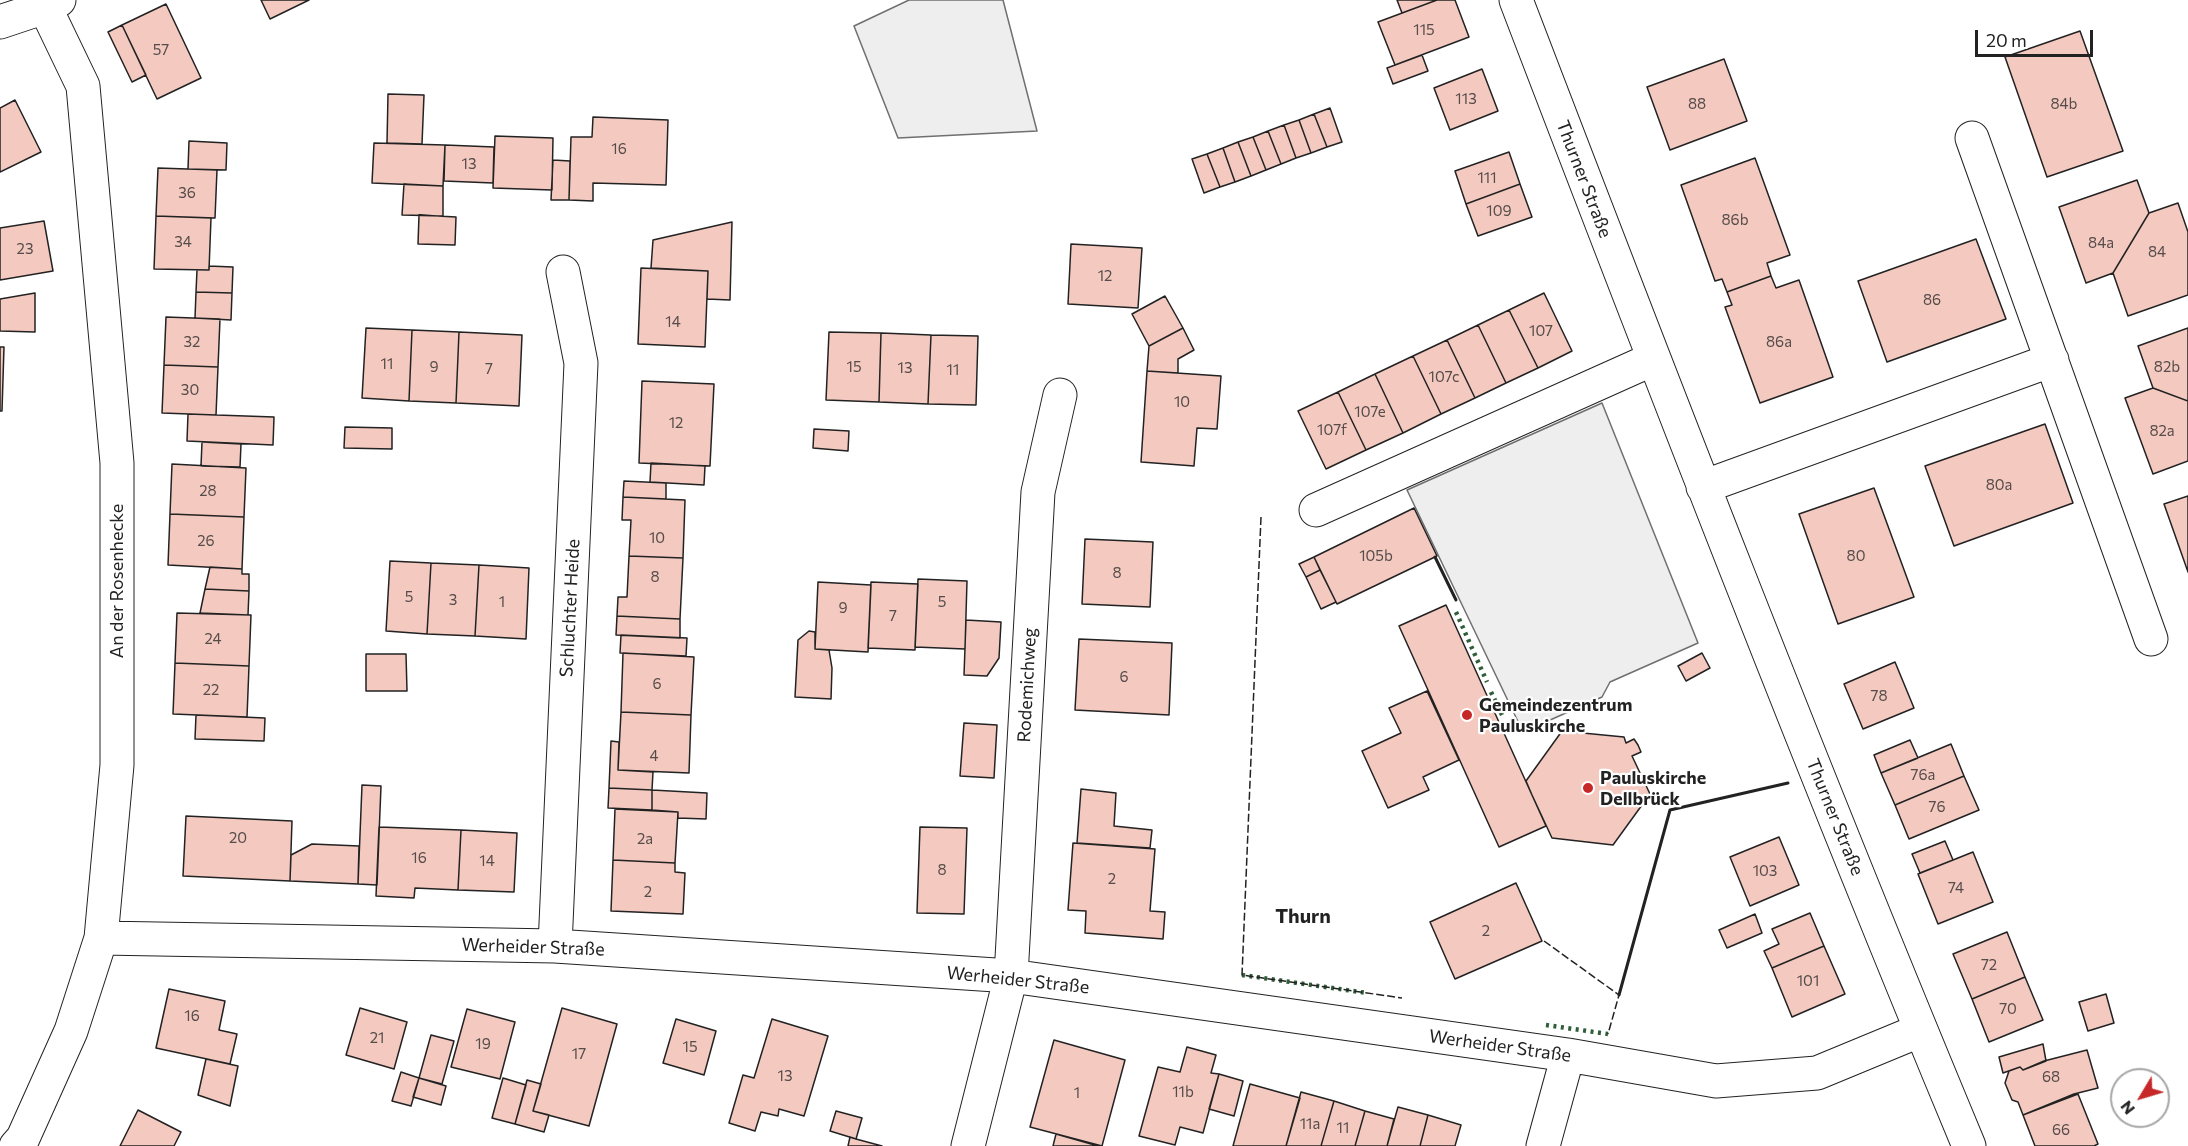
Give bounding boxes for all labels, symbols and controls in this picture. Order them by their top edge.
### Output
scale bar [1978,18,2096,56]
house number: 115 [1413,21,1435,39]
text: 20 m [1986,29,2027,51]
house number: 57 [153,41,169,59]
house number: 113 [1455,90,1477,108]
house number: 88 [1688,95,1706,113]
house number: 84b [2051,95,2077,113]
street label: Thurner Straße [1552,117,1616,241]
house number: 16 [611,140,627,158]
house number: 13 [462,155,476,173]
house number: 111 [1477,169,1497,187]
house number: 36 [178,184,196,202]
house number: 109 [1486,202,1512,220]
house number: 86b [1721,211,1749,229]
house number: 34 [174,233,192,251]
house number: 84a [2088,234,2114,252]
house number: 23 [17,240,33,258]
house number: 84 [2148,243,2166,261]
house number: 12 [1098,267,1112,285]
house number: 86 [1923,291,1941,309]
house number: 14 [665,313,681,331]
house number: 107 [1529,322,1553,340]
house number: 32 [184,333,200,351]
house number: 86a [1766,333,1792,351]
house number: 11 [381,355,393,373]
house number: 9 [429,358,439,376]
house number: 15 [846,358,862,376]
house number: 82b [2154,358,2180,376]
house number: 13 [898,359,912,377]
house number: 7 [485,360,493,378]
house number: 11 [947,361,959,379]
house number: 107c [1429,368,1459,386]
house number: 30 [181,381,199,399]
house number: 10 [1174,393,1190,411]
house number: 107e [1354,403,1386,421]
house number: 12 [669,414,683,432]
house number: 107f [1317,421,1347,439]
house number: 82a [2149,422,2175,440]
house number: 80a [1986,476,2012,494]
house number: 28 [199,482,217,500]
street label: An der Rosenhecke [106,504,128,658]
house number: 10 [649,529,665,547]
house number: 26 [197,532,215,550]
street label: Schluchter Heide [556,538,584,678]
house number: 105b [1359,547,1393,565]
house number: 80 [1847,547,1865,565]
house number: 8 [1112,564,1122,582]
house number: 8 [650,568,660,586]
house number: 5 [405,588,413,606]
house number: 3 [449,591,457,609]
house number: 1 [499,593,505,611]
house number: 5 [938,593,946,611]
house number: 9 [838,599,848,617]
house number: 7 [889,607,897,625]
street label: Rodemichweg [1013,627,1041,743]
house number: 24 [204,630,222,648]
house number: 6 [1119,668,1129,686]
house number: 6 [652,675,662,693]
house number: 22 [203,681,219,699]
house number: 78 [1871,687,1887,705]
place label: Gemeindezentrum Pauluskirche [1479,694,1632,736]
marker: Gemeindezentrum Pauluskirche [1460,708,1474,722]
house number: 4 [650,747,658,765]
street label: Thurner Straße [1802,755,1868,879]
house number: 76a [1911,766,1935,784]
place label: Pauluskirche Dellbrück [1600,767,1706,810]
marker: Pauluskirche Dellbrück [1581,781,1595,795]
house number: 76 [1929,798,1945,816]
house number: 20 [229,829,247,847]
house number: 2a [637,830,653,848]
house number: 16 [411,849,427,867]
house number: 14 [479,852,495,870]
house number: 8 [937,861,947,879]
house number: 103 [1753,862,1777,880]
house number: 2 [1108,870,1116,888]
house number: 74 [1948,879,1964,897]
house number: 2 [644,883,652,901]
district label: Thurn [1275,904,1331,928]
house number: 2 [1482,922,1490,940]
street label: Werheider Straße [461,934,605,960]
house number: 72 [1981,956,1997,974]
street label: Werheider Straße [946,962,1090,998]
house number: 101 [1797,972,1819,990]
house number: 70 [1999,1000,2017,1018]
house number: 16 [184,1007,200,1025]
street label: Werheider Straße [1428,1025,1572,1067]
house number: 21 [370,1029,384,1047]
house number: 19 [475,1035,491,1053]
house number: 15 [682,1038,698,1056]
house number: 17 [572,1045,586,1063]
house number: 13 [778,1067,792,1085]
house number: 68 [2042,1068,2060,1086]
north arrow [2110,1068,2170,1128]
house number: 11b [1172,1083,1194,1101]
house number: 1 [1074,1084,1080,1102]
text: N [2116,1098,2138,1119]
house number: 11a [1300,1115,1320,1133]
house number: 11 [1337,1119,1349,1137]
house number: 66 [2052,1121,2070,1139]

